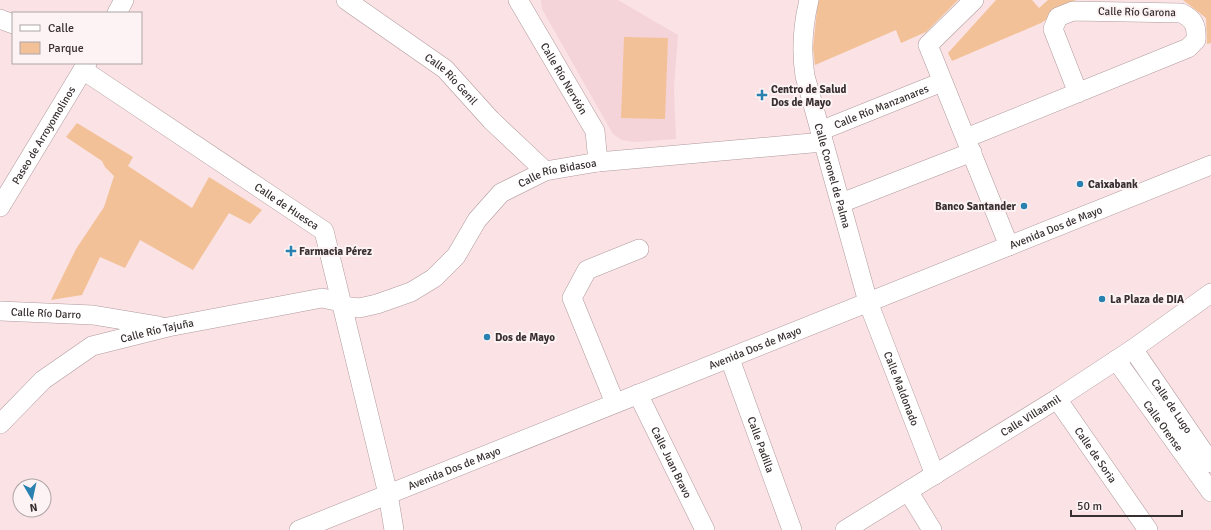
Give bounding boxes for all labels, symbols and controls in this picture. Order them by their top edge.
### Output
street label: Calle Río Garona [1098,5,1176,19]
legend [12,12,142,64]
text: Calle [48,21,74,36]
street label: Calle Río Nervión [538,40,590,117]
text: Parque [48,41,84,56]
street label: Calle Río Genil [422,50,480,107]
street label: Calle Río Manzanares [832,82,931,131]
place label: Centro de Salud Dos de Mayo [771,83,847,109]
street label: Paseo de Arroyomolinos [9,84,78,186]
marker: Centro de Salud Dos de Mayo [756,89,768,101]
street label: Calle Coronel de Palma [812,122,854,230]
street label: Calle Río Bidasoa [516,156,598,190]
place label: Caixabank [1088,178,1138,191]
marker: Caixabank [1075,179,1085,189]
street label: Calle de Huesca [252,180,322,232]
place label: Banco Santander [935,200,1017,213]
marker: Banco Santander [1019,201,1029,211]
street label: Avenida Dos de Mayo [1007,203,1104,252]
place label: Farmacia Pérez [299,245,372,258]
marker: Farmacia Pérez [286,246,296,256]
place label: La Plaza de DIA [1110,293,1184,306]
marker: La Plaza de DIA [1097,294,1107,304]
street label: Calle Río Darro [11,305,82,321]
street label: Calle Río Tajuña [119,316,195,345]
street label: Avenida Dos de Mayo [707,323,803,372]
place label: Dos de Mayo [495,331,555,344]
marker: Dos de Mayo [482,332,492,342]
street label: Calle Maldonado [881,350,922,428]
street label: Calle de Lugo [1149,376,1195,436]
street label: Calle Villaamil [998,392,1063,439]
street label: Calle Orense [1141,398,1186,454]
street label: Calle Padilla [745,415,777,475]
street label: Calle Juan Bravo [649,424,695,500]
street label: Calle de Soria [1072,425,1120,486]
street label: Avenida Dos de Mayo [406,443,503,492]
north arrow [12,478,52,518]
scale bar [1071,492,1182,518]
text: 50 m [1077,499,1102,514]
text: N [29,500,38,514]

